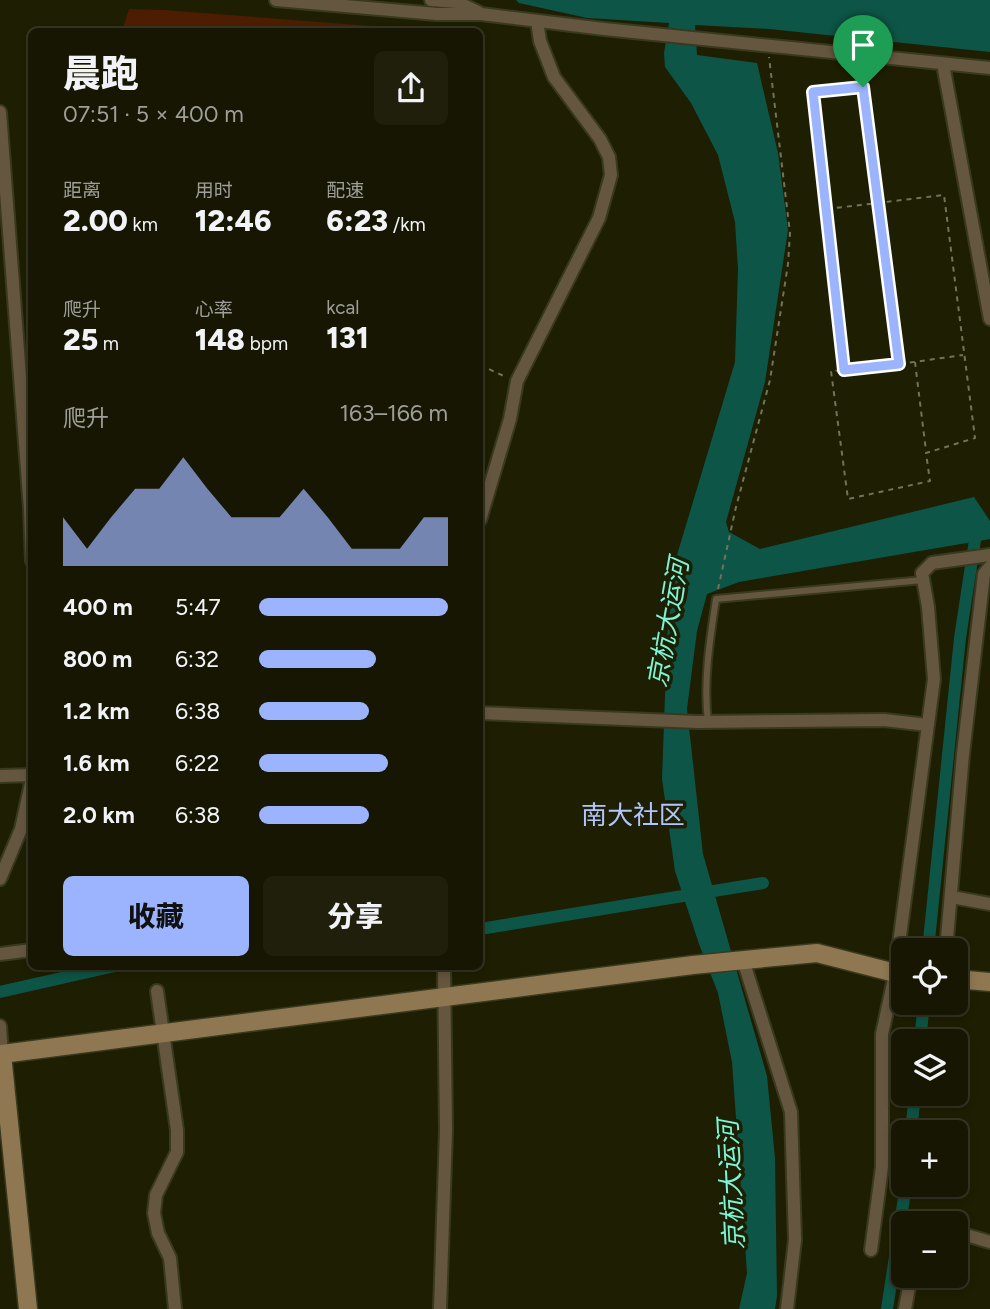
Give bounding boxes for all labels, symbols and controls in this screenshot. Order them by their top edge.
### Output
pin [833,15,893,87]
icon: arrive [844,26,882,64]
text: 晨跑 [63,51,139,97]
button: share [374,51,448,125]
text: 07:51 · 5 × 400 m [63,100,244,128]
text: 距离 [63,179,101,202]
text: 用时 [195,179,233,202]
text: 配速 [326,179,364,202]
text: 2.00 [63,202,128,239]
text: 12:46 [195,202,272,239]
text: 6:23 [326,202,388,239]
text: km [128,213,158,236]
text: /km [388,213,426,236]
text: kcal [326,296,360,319]
text: 爬升 [63,298,101,321]
text: 心率 [195,298,233,321]
text: 131 [326,319,369,356]
text: 25 [63,321,98,358]
text: 148 [195,321,245,358]
text: m [98,332,119,355]
text: bpm [245,332,288,355]
text: 163–166 m [340,399,448,427]
text: 爬升 [63,404,109,432]
water label: 京杭大运河 [641,551,696,690]
text: 400 m [63,593,133,621]
text: 5:47 [175,593,221,621]
text: 800 m [63,645,132,673]
text: 6:32 [175,645,219,673]
text: 1.2 km [63,697,130,725]
text: 6:38 [175,697,220,725]
text: 1.6 km [63,749,130,777]
text: 6:22 [175,749,220,777]
district label: 南大社区 [581,799,685,831]
text: 2.0 km [63,801,135,829]
text: 6:38 [175,801,220,829]
button: 收藏 [63,876,249,956]
button: 分享 [263,876,448,956]
map controls [891,938,968,1288]
button: locate [891,938,968,1015]
button: layers [891,1029,968,1106]
water label: 京杭大运河 [711,1114,750,1251]
button: + [891,1120,968,1197]
button: − [891,1211,968,1288]

